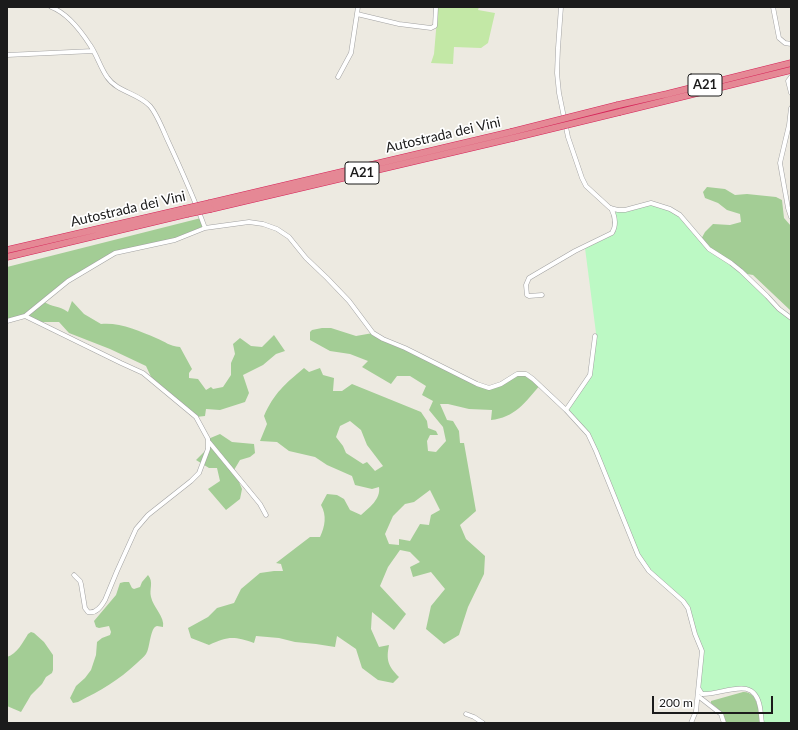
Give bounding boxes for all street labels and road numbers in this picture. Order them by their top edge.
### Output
road number: A21 [688,74,722,96]
street label: Autostrada dei Vini [384,114,502,156]
road number: A21 [345,162,379,184]
street label: Autostrada dei Vini [69,188,187,230]

